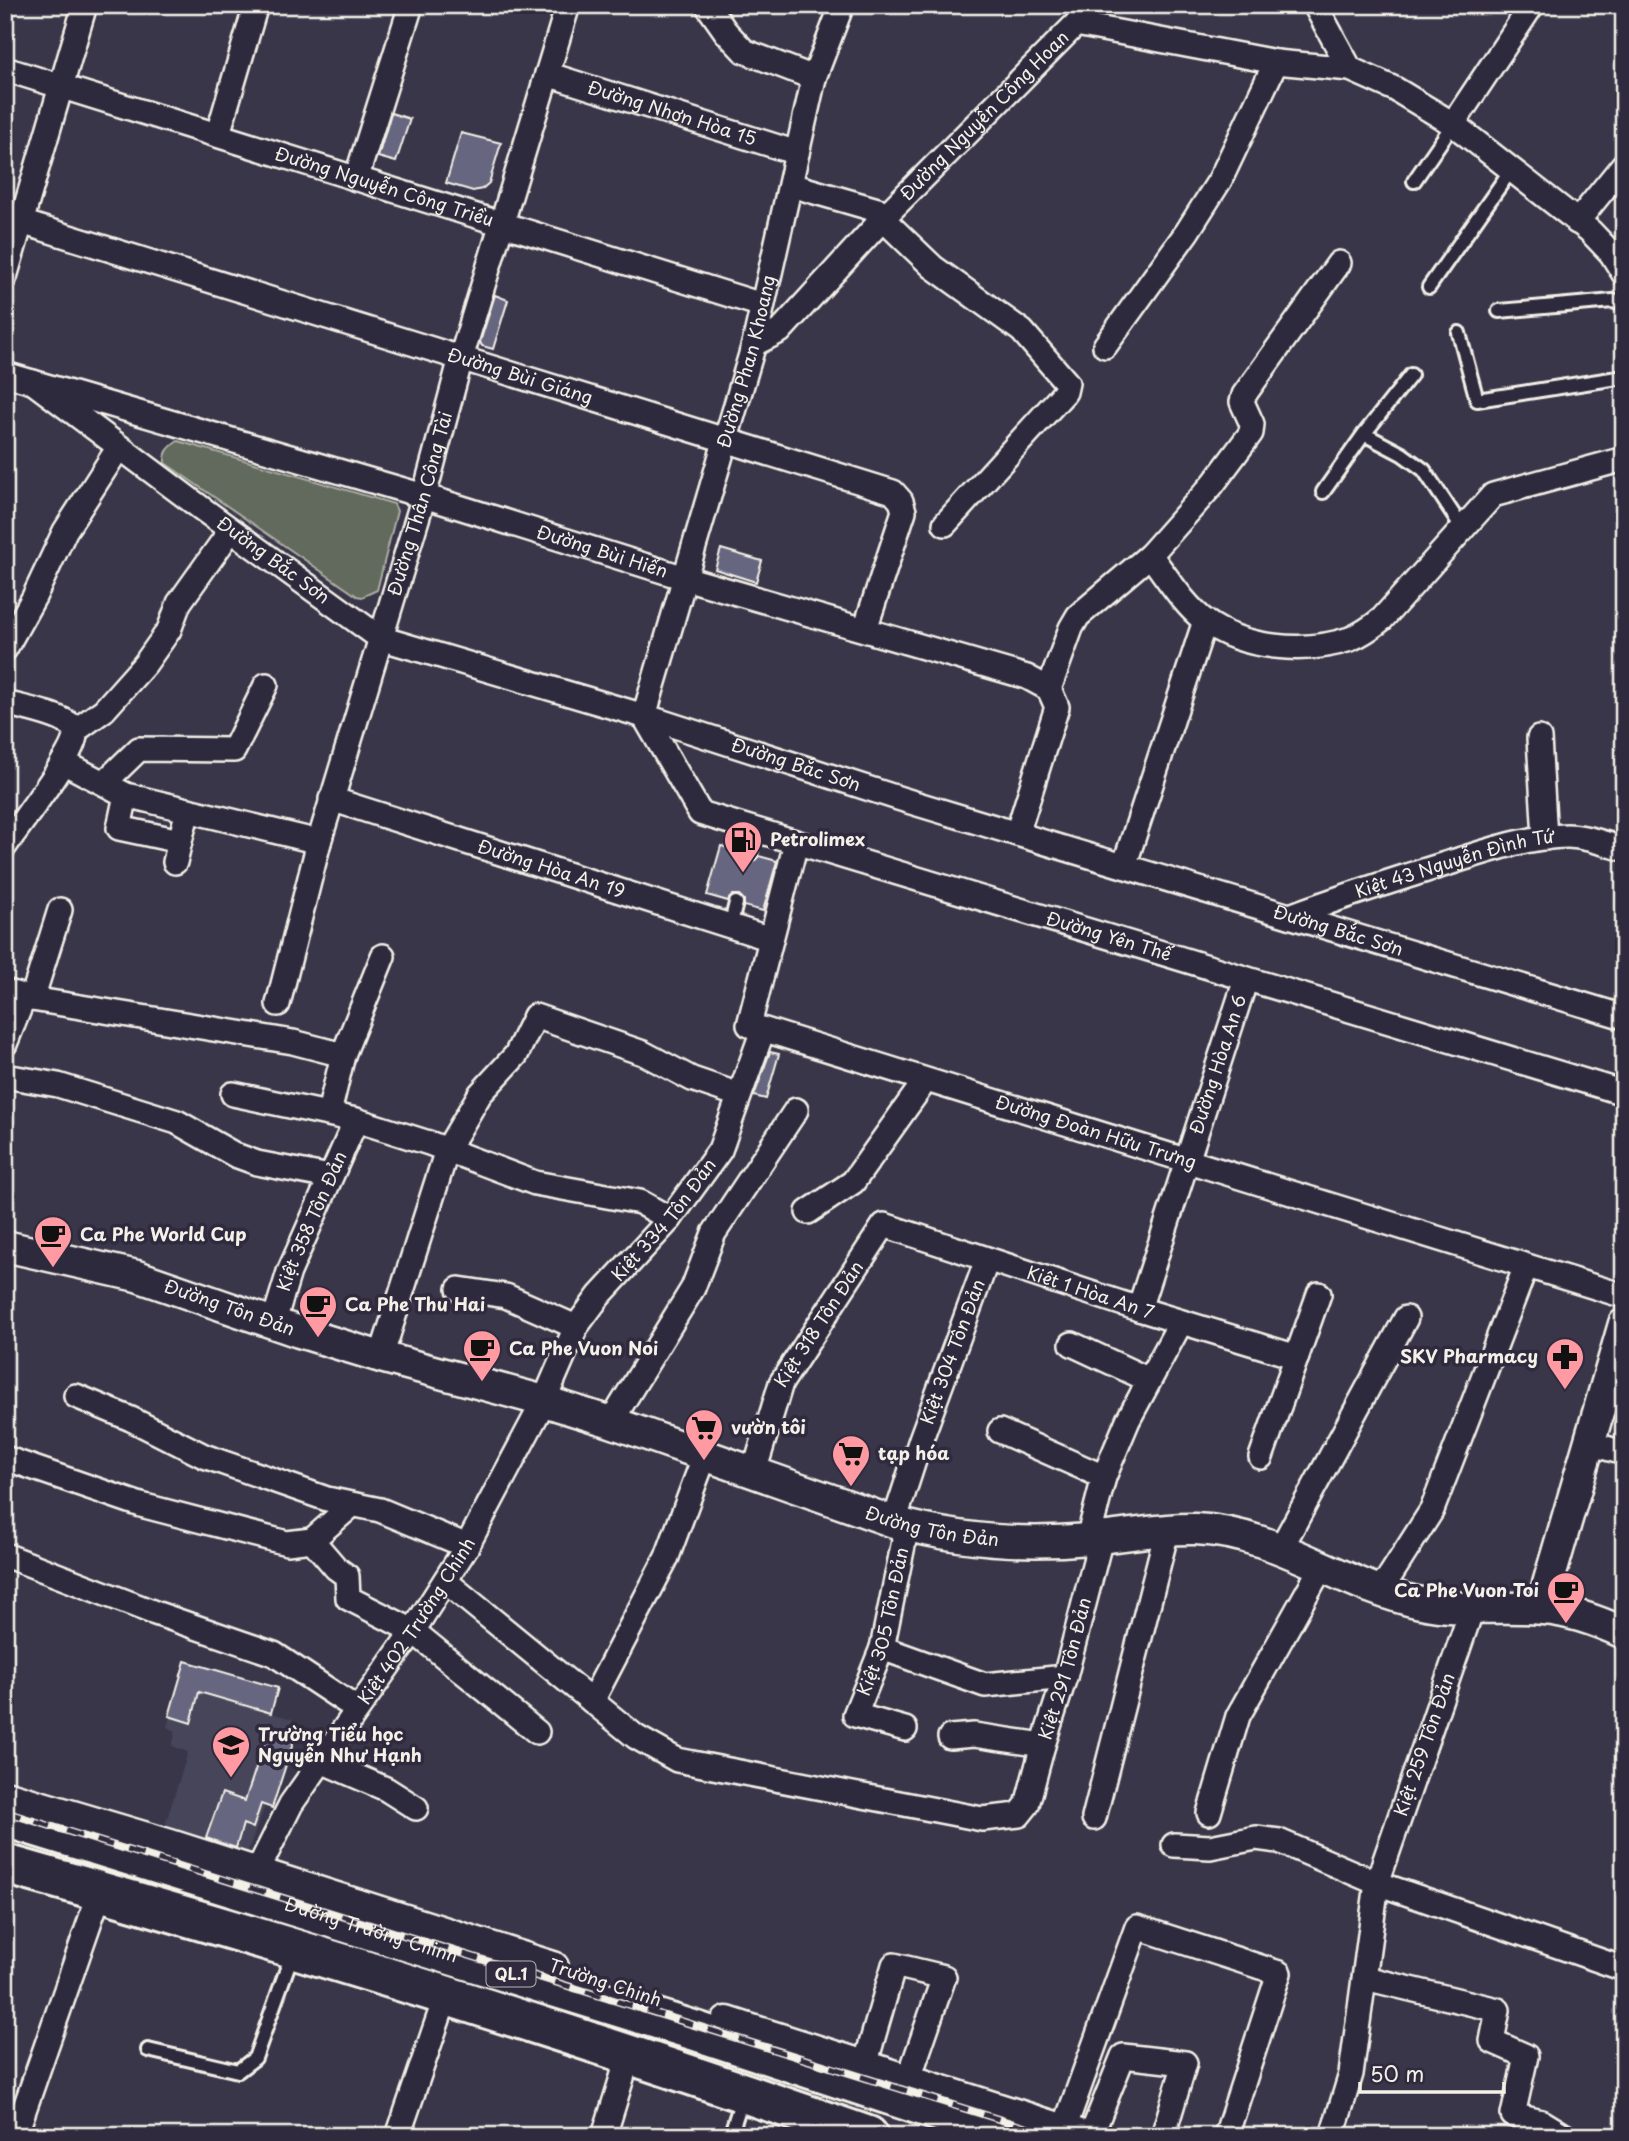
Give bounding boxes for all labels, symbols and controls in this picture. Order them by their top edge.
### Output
street label: Đường Nguyễn Công Hoan [893,24,1074,206]
street label: Đường Nhơn Hòa 15 [584,73,760,151]
street label: Đường Nguyễn Công Triều [272,139,497,233]
street label: Đường Phan Khoang [709,272,781,451]
street label: Đường Bùi Giáng [444,340,596,410]
street label: Đường Thân Công Tài [379,408,458,599]
street label: Đường Bắc Sơn [212,509,336,609]
street label: Đường Bùi Hiển [534,517,671,584]
street label: Đường Bắc Sơn [728,730,864,797]
fuel station icon: Petrolimex [722,819,764,874]
street label: Kiệt 43 Nguyễn Đình Tứ [1351,821,1556,904]
place label: Petrolimex [770,825,865,852]
street label: Đường Hòa An 19 [474,831,629,904]
street label: Đường Bắc Sơn [1270,897,1407,962]
street label: Đường Yên Thế [1043,904,1177,968]
street label: Đường Hòa An 6 [1182,991,1252,1137]
street label: Đường Đoàn Hữu Trưng [992,1087,1200,1175]
street label: Kiệt 358 Tôn Đản [269,1146,353,1294]
street label: Kiệt 334 Tôn Đản [604,1152,722,1287]
cafe icon: Ca Phe World Cup [32,1214,74,1269]
place label: Ca Phe World Cup [80,1220,246,1247]
street label: Kiệt 318 Tôn Đản [767,1255,869,1392]
street label: Kiệt 1 Hòa An 7 [1024,1258,1158,1325]
street label: Đường Tôn Đản [161,1271,299,1342]
street label: Kiệt 304 Tôn Đản [913,1275,991,1428]
cafe icon: Ca Phe Thu Hai [297,1284,339,1339]
place label: Ca Phe Thu Hai [345,1290,485,1317]
cafe icon: Ca Phe Vuon Noi [461,1328,503,1383]
place label: Ca Phe Vuon Noi [509,1334,658,1361]
pharmacy icon: SKV Pharmacy [1544,1336,1586,1391]
place label: SKV Pharmacy [1400,1342,1538,1369]
supermarket icon: vườn tôi [683,1407,725,1462]
place label: vườn tôi [731,1413,806,1440]
supermarket icon: tạp hóa [830,1433,872,1488]
place label: tạp hóa [878,1439,949,1466]
street label: Đường Tôn Đản [862,1498,1000,1552]
street label: Kiệt 402 Trường Chinh [350,1532,481,1709]
street label: Kiệt 305 Tôn Đản [849,1545,914,1700]
cafe icon: Ca Phe Vuon Toi [1545,1570,1587,1625]
place label: Ca Phe Vuon Toi [1394,1576,1539,1603]
street label: Kiệt 291 Tôn Đản [1031,1594,1097,1743]
street label: Kiệt 259 Tôn Đản [1386,1669,1461,1819]
place label: Trường Tiểu học Nguyễn Như Hạnh [258,1720,422,1768]
school or university icon: Trường Tiểu học Nguyễn Như Hạnh [210,1724,252,1779]
street label: Đường Trường Chinh [281,1889,461,1968]
street label: Trường Chinh [546,1951,665,2013]
road number: QL.1 [486,1962,536,1986]
scale bar [1360,2050,1503,2094]
text: 50 m [1370,2057,1424,2089]

